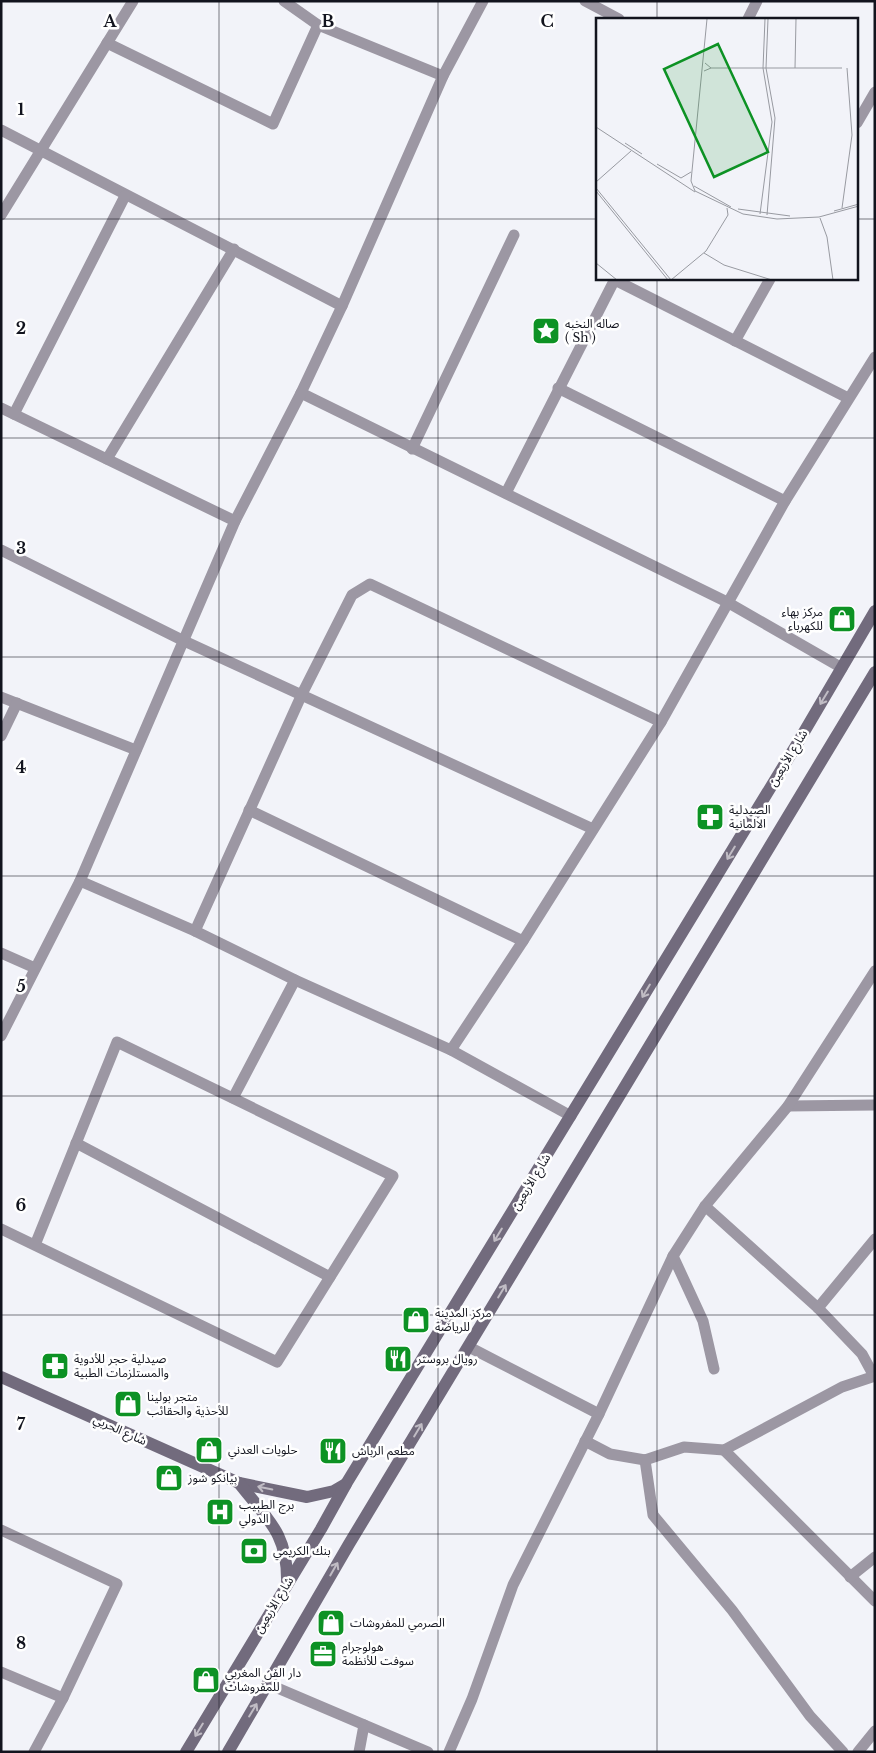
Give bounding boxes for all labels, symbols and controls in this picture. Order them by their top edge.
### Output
text: A [103,11,118,31]
text: B [322,11,335,31]
text: C [540,11,554,31]
inset map [596,18,858,280]
text: 1 [18,99,25,119]
place icon: صاله النخبه ( Sh ) [531,316,561,346]
place label: صاله النخبه ( Sh ) [565,316,620,345]
text: 2 [16,318,26,338]
text: 3 [16,538,26,558]
place label: مركز بهاء للكهرباء [782,604,823,633]
shop icon: مركز بهاء للكهرباء [827,604,857,634]
one-way arrow [818,691,828,705]
street label: شارع الأربعين [765,727,812,790]
text: 4 [16,757,26,777]
pharmacy icon: الصيدلية الالمانية [695,802,725,832]
place label: الصيدلية الالمانية [729,802,771,831]
one-way arrow [725,845,735,859]
text: 5 [16,976,26,996]
one-way arrow [641,984,651,998]
street label: شارع الأربعين [508,1151,555,1214]
text: 6 [16,1195,27,1215]
one-way arrow [493,1227,503,1241]
one-way arrow [498,1285,508,1299]
shop icon: مركز المدينة للرياضة [401,1305,431,1335]
place label: مركز المدينة للرياضة [435,1305,492,1334]
restaurant icon: رويال بروستر [383,1344,413,1374]
pharmacy icon: صيدلية حجر للأدوية والمستلزمات الطبية [40,1351,70,1381]
place label: صيدلية حجر للأدوية والمستلزمات الطبية [74,1351,169,1380]
place label: رويال بروستر [416,1351,478,1366]
shop icon: متجر بولينا للأحذية والحقائب [113,1389,143,1419]
place label: متجر بولينا للأحذية والحقائب [147,1389,228,1418]
street label: شارع الحربي [90,1411,149,1451]
text: 7 [17,1414,26,1434]
one-way arrow [414,1424,424,1438]
shop icon: حلويات العدني [194,1435,224,1465]
restaurant icon: مطعم الرباش [318,1436,348,1466]
place label: حلويات العدني [228,1442,297,1460]
place label: مطعم الرباش [352,1443,415,1460]
shop icon: بيانكو شوز [154,1463,184,1493]
place label: بيانكو شوز [187,1470,237,1485]
one-way arrow [258,1483,274,1493]
hospital icon: برج الطبيب الدولي [205,1497,235,1527]
place label: برج الطبيب الدولي [239,1497,294,1529]
bank icon: بنك الكريمي [239,1536,269,1566]
place label: بنك الكريمي [273,1543,331,1561]
one-way arrow [330,1563,340,1577]
street label: شارع الأربعين [251,1574,298,1637]
shop icon: الصرمي للمفروشات [316,1608,346,1638]
place label: الصرمي للمفروشات [350,1615,445,1633]
text: 8 [16,1633,26,1653]
office icon: هولوجرام سوفت للأنظمة [308,1639,338,1669]
place label: هولوجرام سوفت للأنظمة [342,1639,414,1668]
shop icon: دار الفن المغربي للمفروشات [191,1665,221,1695]
place label: دار الفن المغربي للمفروشات [225,1665,301,1694]
one-way arrow [249,1703,259,1717]
one-way arrow [194,1723,204,1737]

